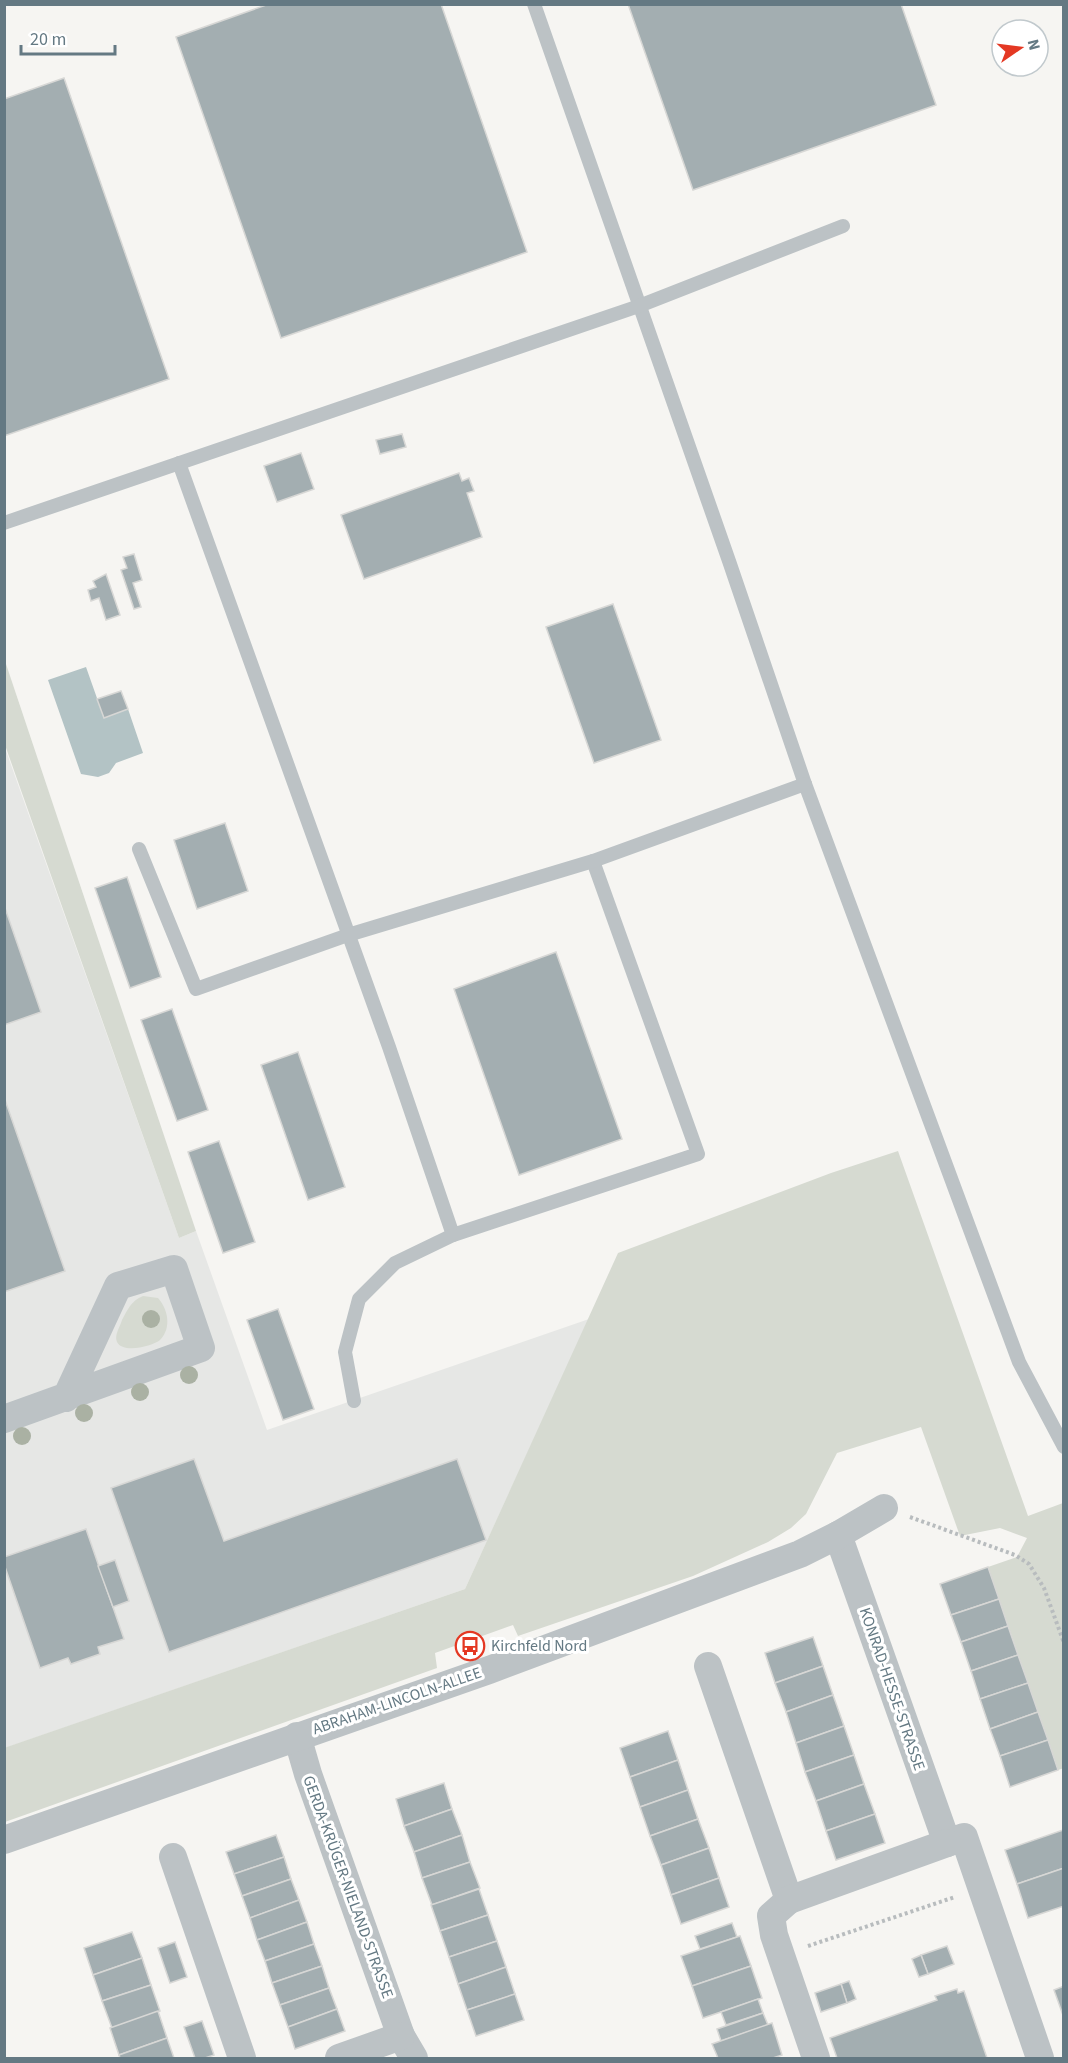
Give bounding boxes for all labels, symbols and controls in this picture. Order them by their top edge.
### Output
scale bar [21,18,116,56]
north arrow [990,18,1050,78]
text: 20 m [30,27,66,52]
text: N [1022,37,1046,52]
street label: KONRAD-HESSE-STRASSE [854,1604,930,1774]
bus stop icon: Kirchfeld Nord [454,1630,486,1662]
place label: Kirchfeld Nord [491,1635,588,1657]
street label: ABRAHAM-LINCOLN-ALLEE [310,1662,484,1740]
street label: GERDA-KRÜGER-NIELAND-STRASSE [297,1773,399,2001]

